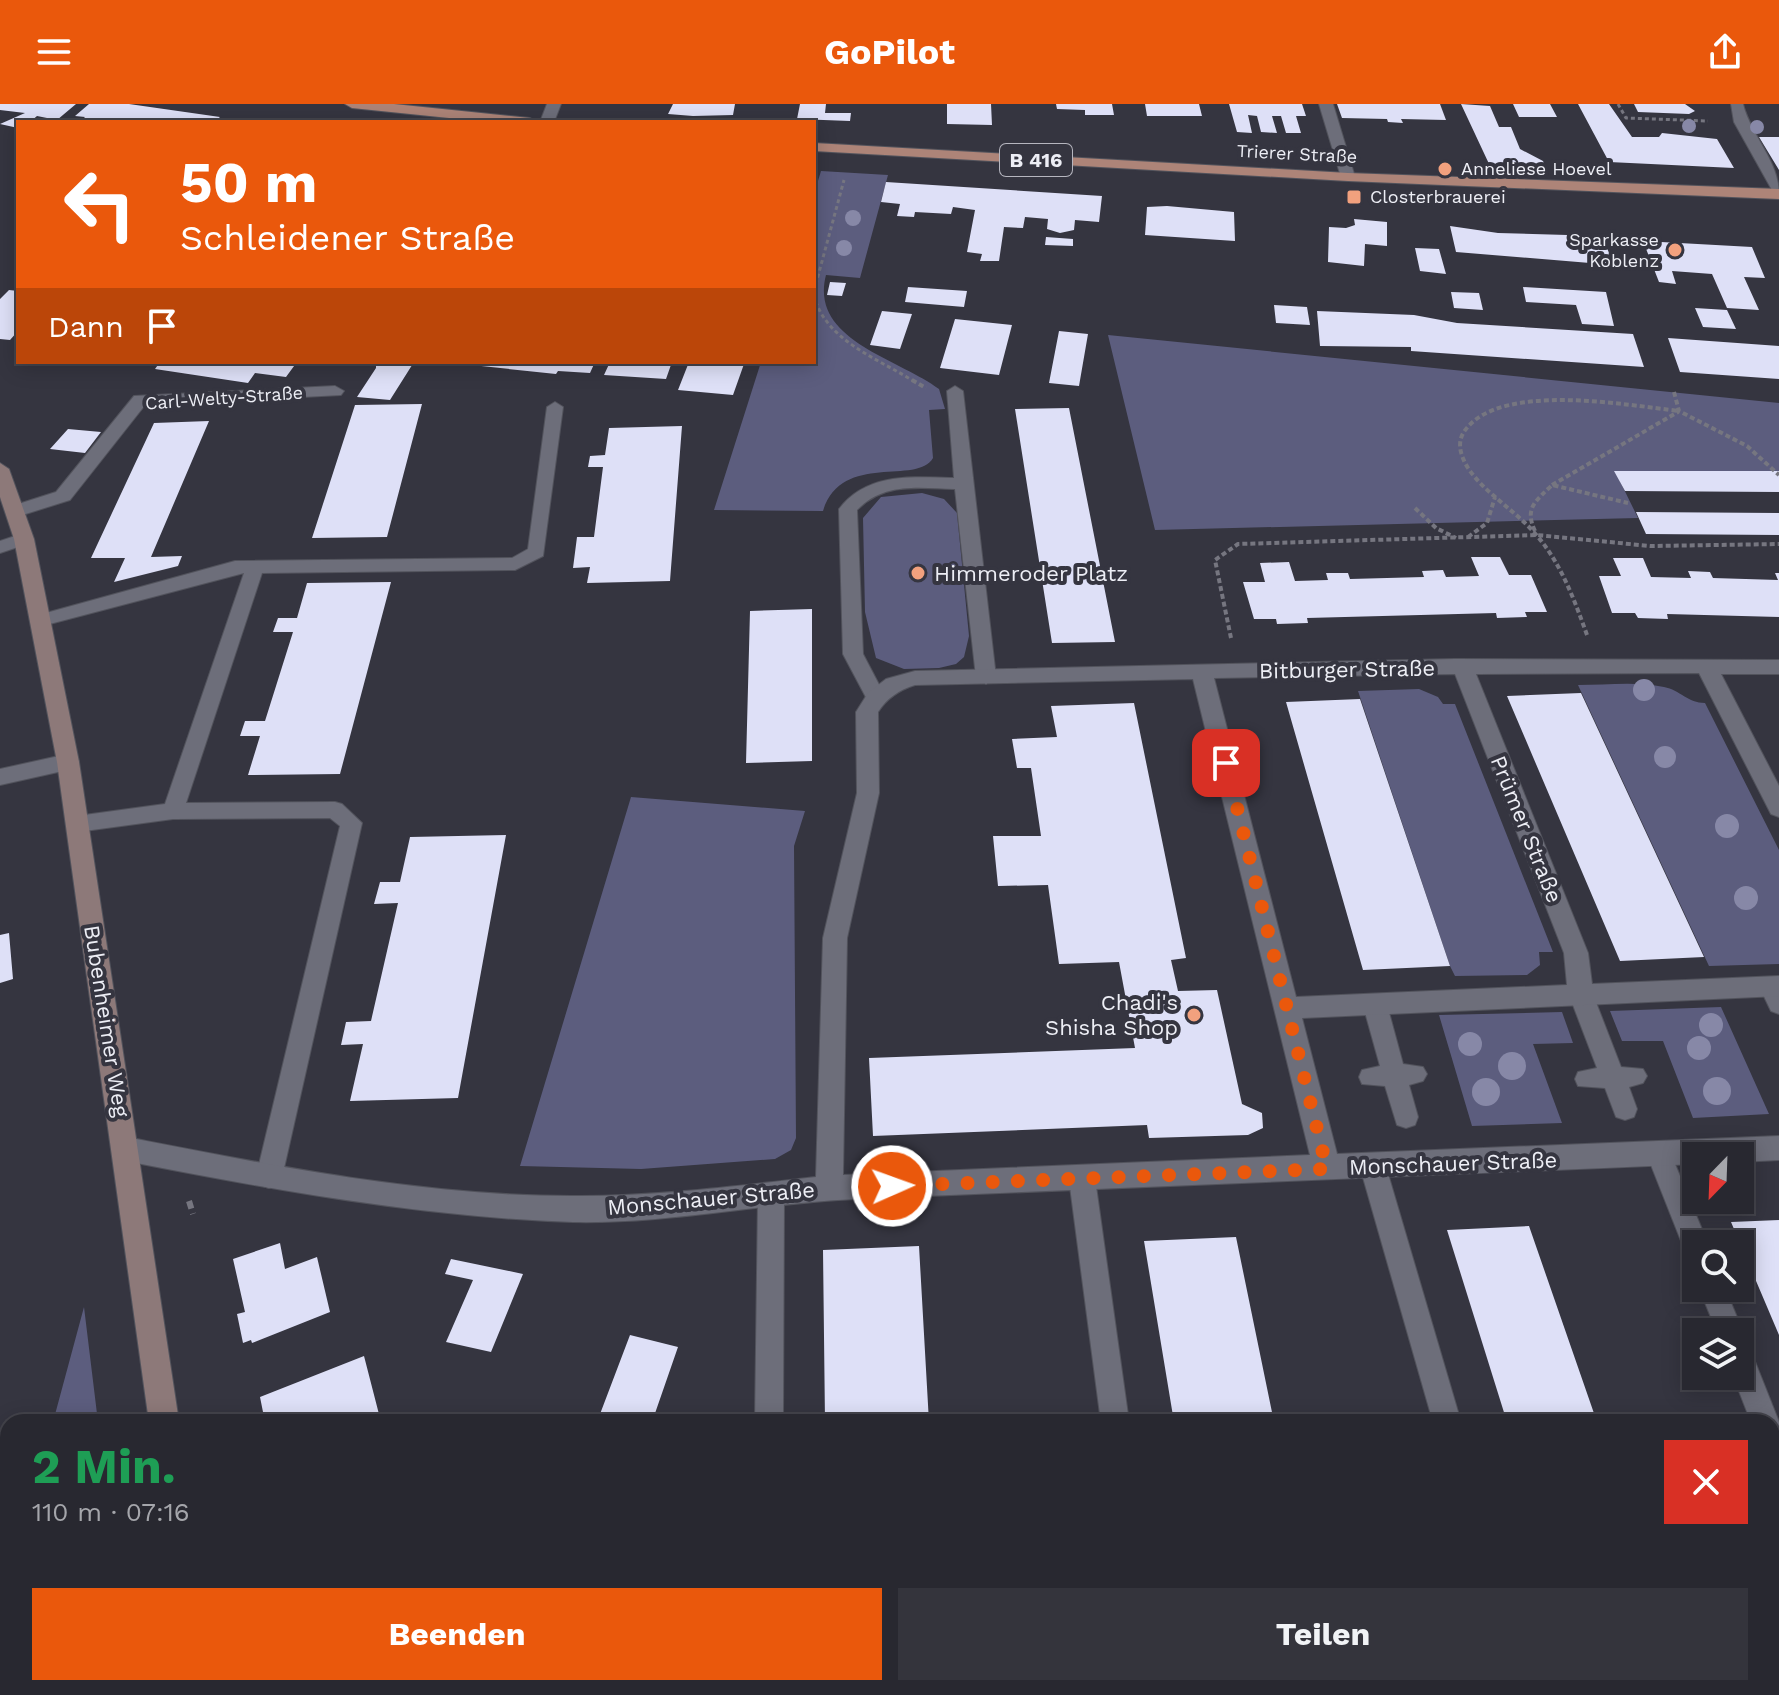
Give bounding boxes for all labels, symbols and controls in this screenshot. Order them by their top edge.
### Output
icon: menu [32,30,76,74]
icon: share [1703,30,1747,74]
text: GoPilot [824,31,955,73]
street label: Trierer Straße [1236,140,1358,167]
road number: B 416 [1000,144,1072,176]
text: 50 m [180,150,317,216]
icon: left [48,152,152,256]
place label: Anneliese Hoevel [1461,158,1612,179]
marker: Anneliese Hoevel [1436,160,1454,178]
place label: Closterbrauerei [1370,186,1506,207]
marker: Closterbrauerei [1345,188,1363,206]
text: Schleidener Straße [180,217,515,259]
place label: Sparkasse Koblenz [1569,229,1659,271]
marker: Sparkasse Koblenz [1666,241,1684,259]
icon: arrive [140,304,184,348]
text: Dann [48,309,124,344]
street label: Carl-Welty-Straße [144,382,304,414]
place label: Himmeroder Platz [934,561,1128,586]
marker: Himmeroder Platz [909,564,927,582]
street label: Bitburger Straße [1259,655,1435,684]
pin [1192,729,1260,797]
icon: arrive [1204,741,1248,785]
street label: Prümer Straße [1486,752,1567,906]
street label: Bubenheimer Weg [79,923,134,1119]
place label: Chadi's Shisha Shop [1045,990,1178,1040]
marker: Chadi's Shisha Shop [1185,1006,1203,1024]
north arrow [1682,1142,1754,1214]
map controls [1682,1142,1754,1390]
position arrow [850,1144,934,1228]
street label: Monschauer Straße [1348,1147,1558,1180]
street label: Monschauer Straße [606,1177,816,1220]
button: search [1682,1230,1754,1302]
button: layers [1682,1318,1754,1390]
text: 2 Min. [32,1438,176,1495]
button: close [1664,1440,1748,1524]
text: 110 m · 07:16 [32,1497,190,1527]
button: Beenden [32,1588,882,1680]
button: Teilen [898,1588,1748,1680]

